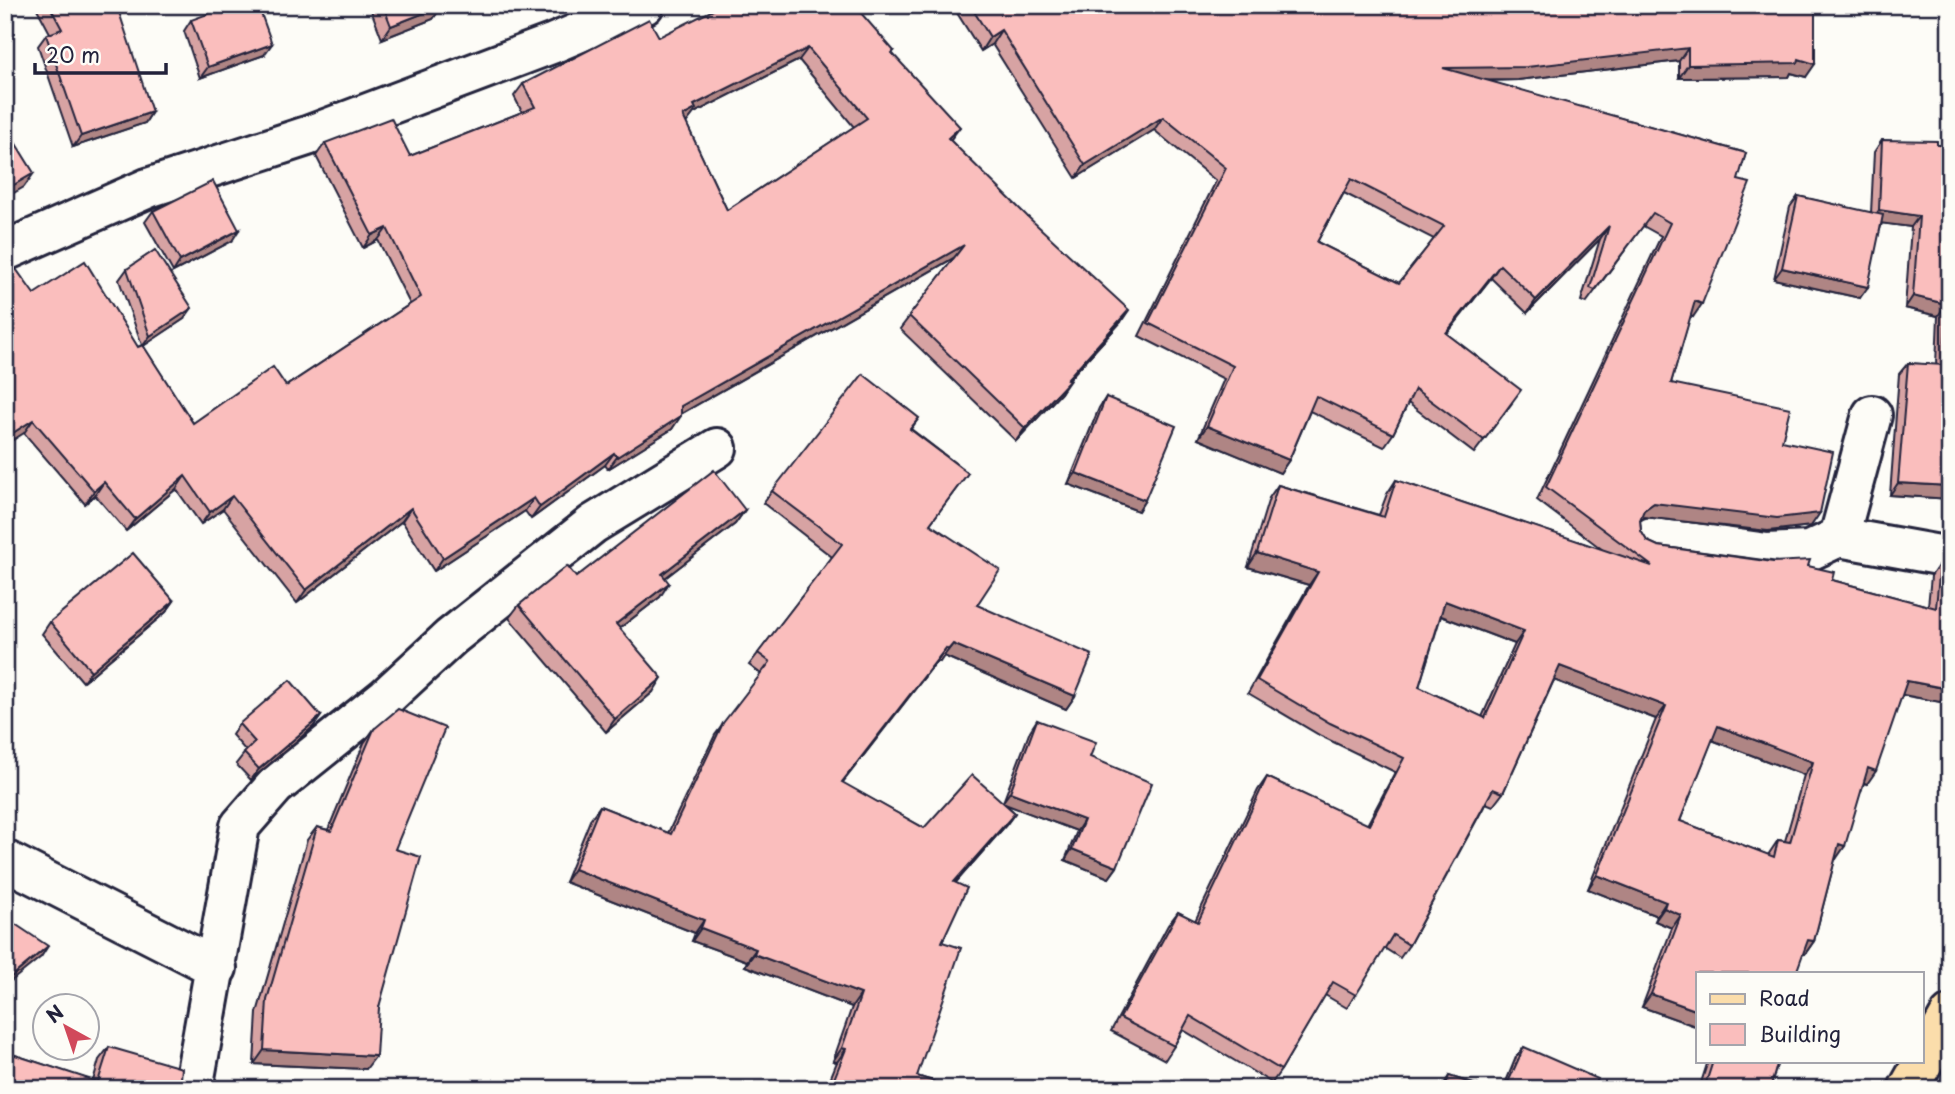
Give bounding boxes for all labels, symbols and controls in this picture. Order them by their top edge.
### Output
scale bar [35,32,166,76]
text: 20 m [46,38,100,70]
legend [1696,972,1924,1062]
text: Road [1759,981,1810,1013]
north arrow [32,992,102,1062]
text: N [40,998,69,1029]
text: Building [1759,1017,1841,1049]

